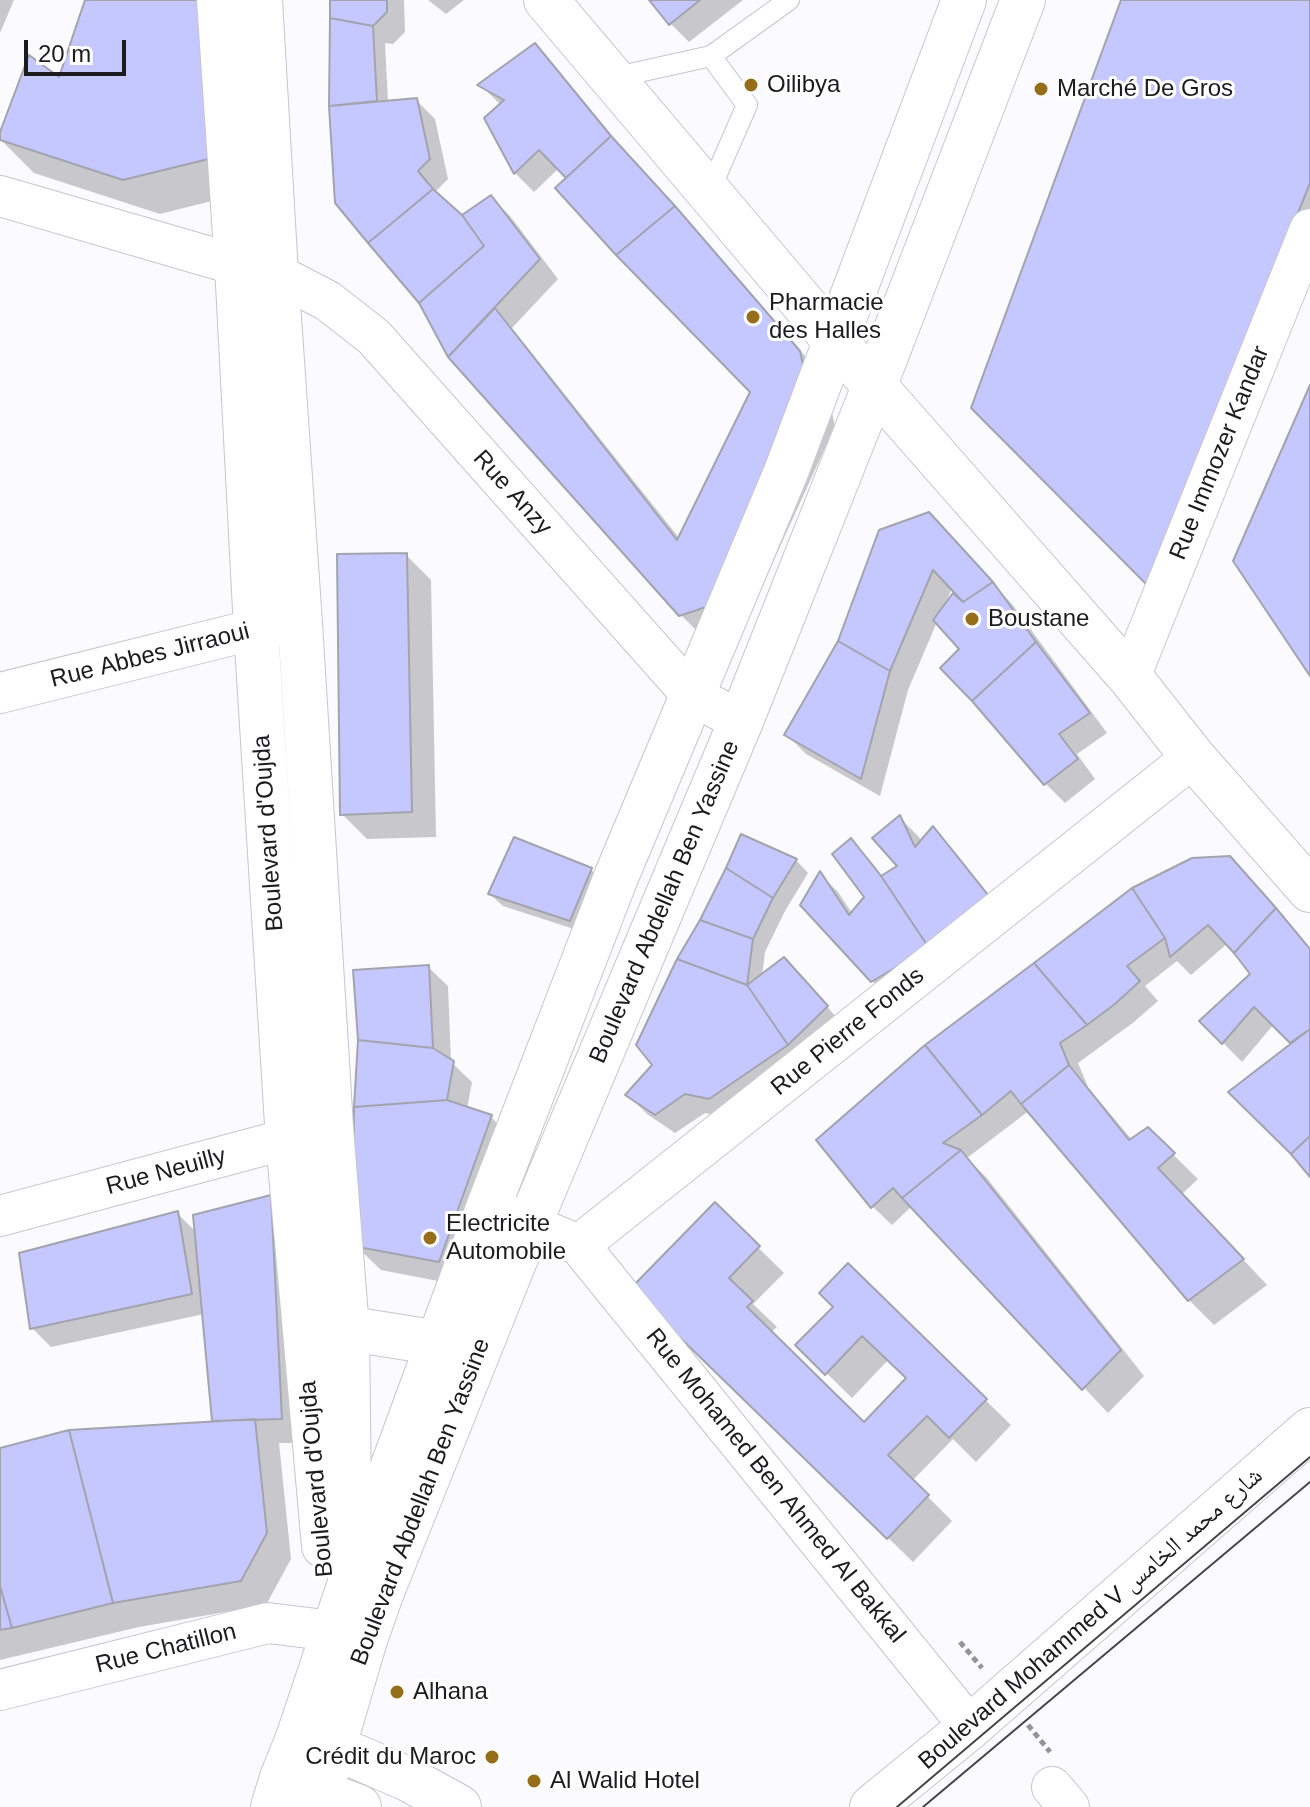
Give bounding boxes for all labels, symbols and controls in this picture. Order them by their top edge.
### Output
scale bar [28,24,130,74]
text: 20 m [38,40,91,67]
place label: Oilibya [767,71,840,99]
place label: Marché De Gros [1057,75,1233,103]
marker: Oilibya [742,76,760,94]
marker: Marché De Gros [1032,80,1050,98]
place label: Pharmacie des Halles [769,289,884,345]
marker: Pharmacie des Halles [744,308,762,326]
street label: Rue Immozer Kandar [1164,342,1276,564]
street label: Rue Anzy [466,445,558,541]
place label: Boustane [988,605,1089,633]
marker: Boustane [963,610,981,628]
street label: Rue Abbes Jirraoui [47,617,253,695]
street label: Boulevard d'Oujda [248,734,290,932]
street label: Boulevard Abdellah Ben Yassine [584,736,746,1068]
street label: Rue Pierre Fonds [766,962,930,1102]
street label: Rue Neuilly [103,1142,229,1202]
place label: Electricite Automobile [446,1210,566,1266]
marker: Electricite Automobile [421,1229,439,1247]
street label: Rue Mohamed Ben Ahmed Al Bakkal [639,1323,911,1649]
street label: Boulevard Abdellah Ben Yassine [345,1334,497,1670]
street label: Boulevard d'Oujda [294,1380,340,1578]
street label: Boulevard Mohammed V شارع محمد الخامس [913,1462,1269,1776]
street label: Rue Chatillon [93,1618,239,1680]
place label: Alhana [413,1678,488,1706]
marker: Alhana [388,1683,406,1701]
place label: Crédit du Maroc [305,1743,476,1771]
marker: Crédit du Maroc [483,1748,501,1766]
place label: Al Walid Hotel [550,1767,700,1795]
marker: Al Walid Hotel [525,1772,543,1790]

